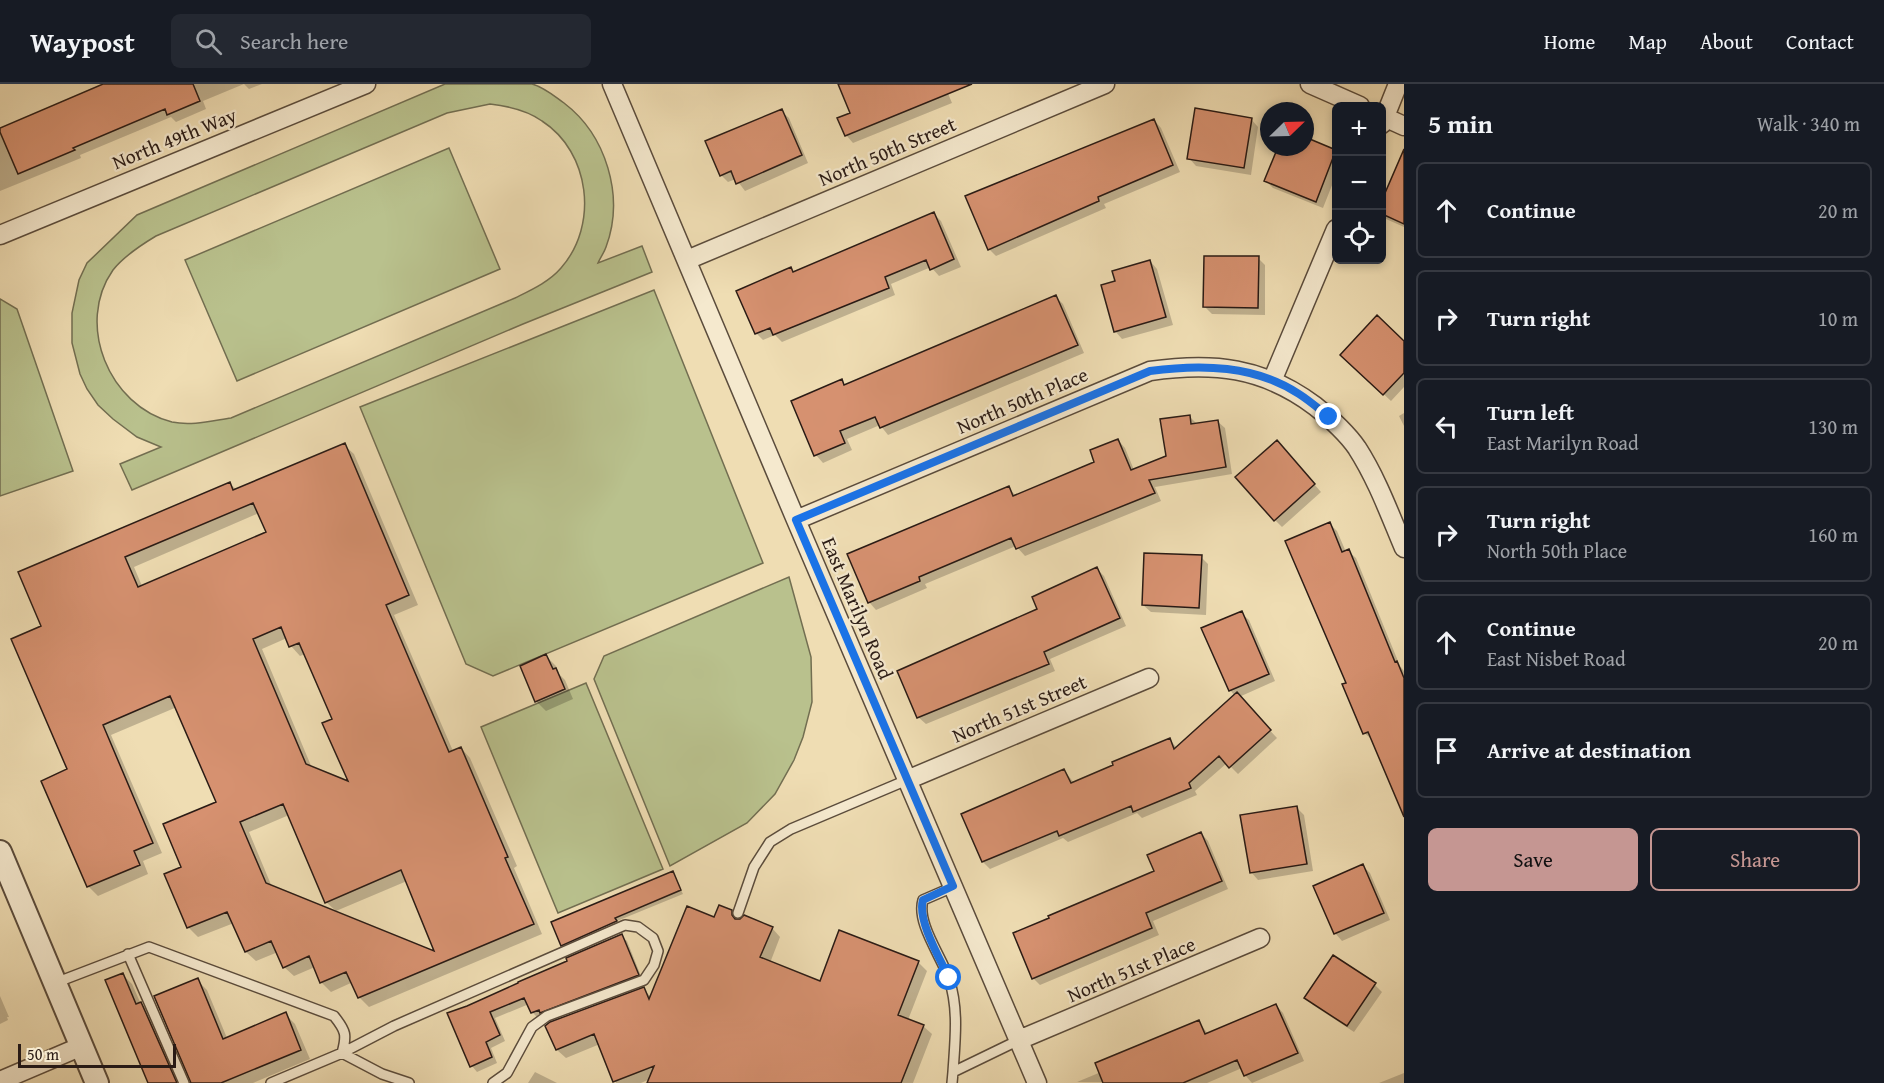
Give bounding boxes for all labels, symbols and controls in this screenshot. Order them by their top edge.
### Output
search box [171,14,591,68]
text: Waypost [30,21,135,62]
icon: search [192,25,225,58]
text: Search here [240,25,348,57]
text: Home [1544,26,1595,57]
text: Map [1628,26,1667,57]
text: About [1700,26,1753,57]
text: Contact [1786,26,1854,57]
street label: North 49th Way [107,100,241,176]
north arrow [1260,102,1314,156]
map controls [1332,102,1386,264]
button: + [1332,102,1386,156]
text: 5 min [1428,104,1493,143]
street label: North 50th Street [814,109,960,193]
text: Walk · 340 m [1757,109,1860,138]
button: − [1332,156,1386,210]
icon: ahead [1430,194,1463,227]
text: Continue [1487,194,1576,226]
text: 20 m [1818,196,1858,225]
button: locate [1332,210,1386,264]
icon: right [1430,302,1463,335]
text: Turn right [1487,302,1590,334]
text: 10 m [1818,304,1858,333]
street label: North 50th Place [952,359,1092,441]
text: Turn left [1487,396,1574,428]
route end [1315,403,1341,429]
icon: left [1430,410,1463,443]
text: 130 m [1808,412,1858,441]
text: East Marilyn Road [1487,428,1639,457]
text: Turn right [1487,504,1590,536]
icon: right [1430,518,1463,551]
text: 160 m [1808,520,1858,549]
street label: East Marilyn Road [815,532,901,684]
text: North 50th Place [1487,536,1627,565]
text: Continue [1487,612,1576,644]
icon: ahead [1430,626,1463,659]
text: 20 m [1818,628,1858,657]
text: East Nisbet Road [1487,644,1626,673]
street label: North 51st Street [947,667,1091,749]
icon: arrive [1430,734,1463,767]
text: Arrive at destination [1487,734,1691,766]
button: Save [1428,828,1638,891]
button: Share [1650,828,1860,891]
street label: North 51st Place [1062,929,1200,1009]
route start [935,964,961,990]
scale bar [18,1041,176,1068]
text: 50 m [27,1042,59,1066]

